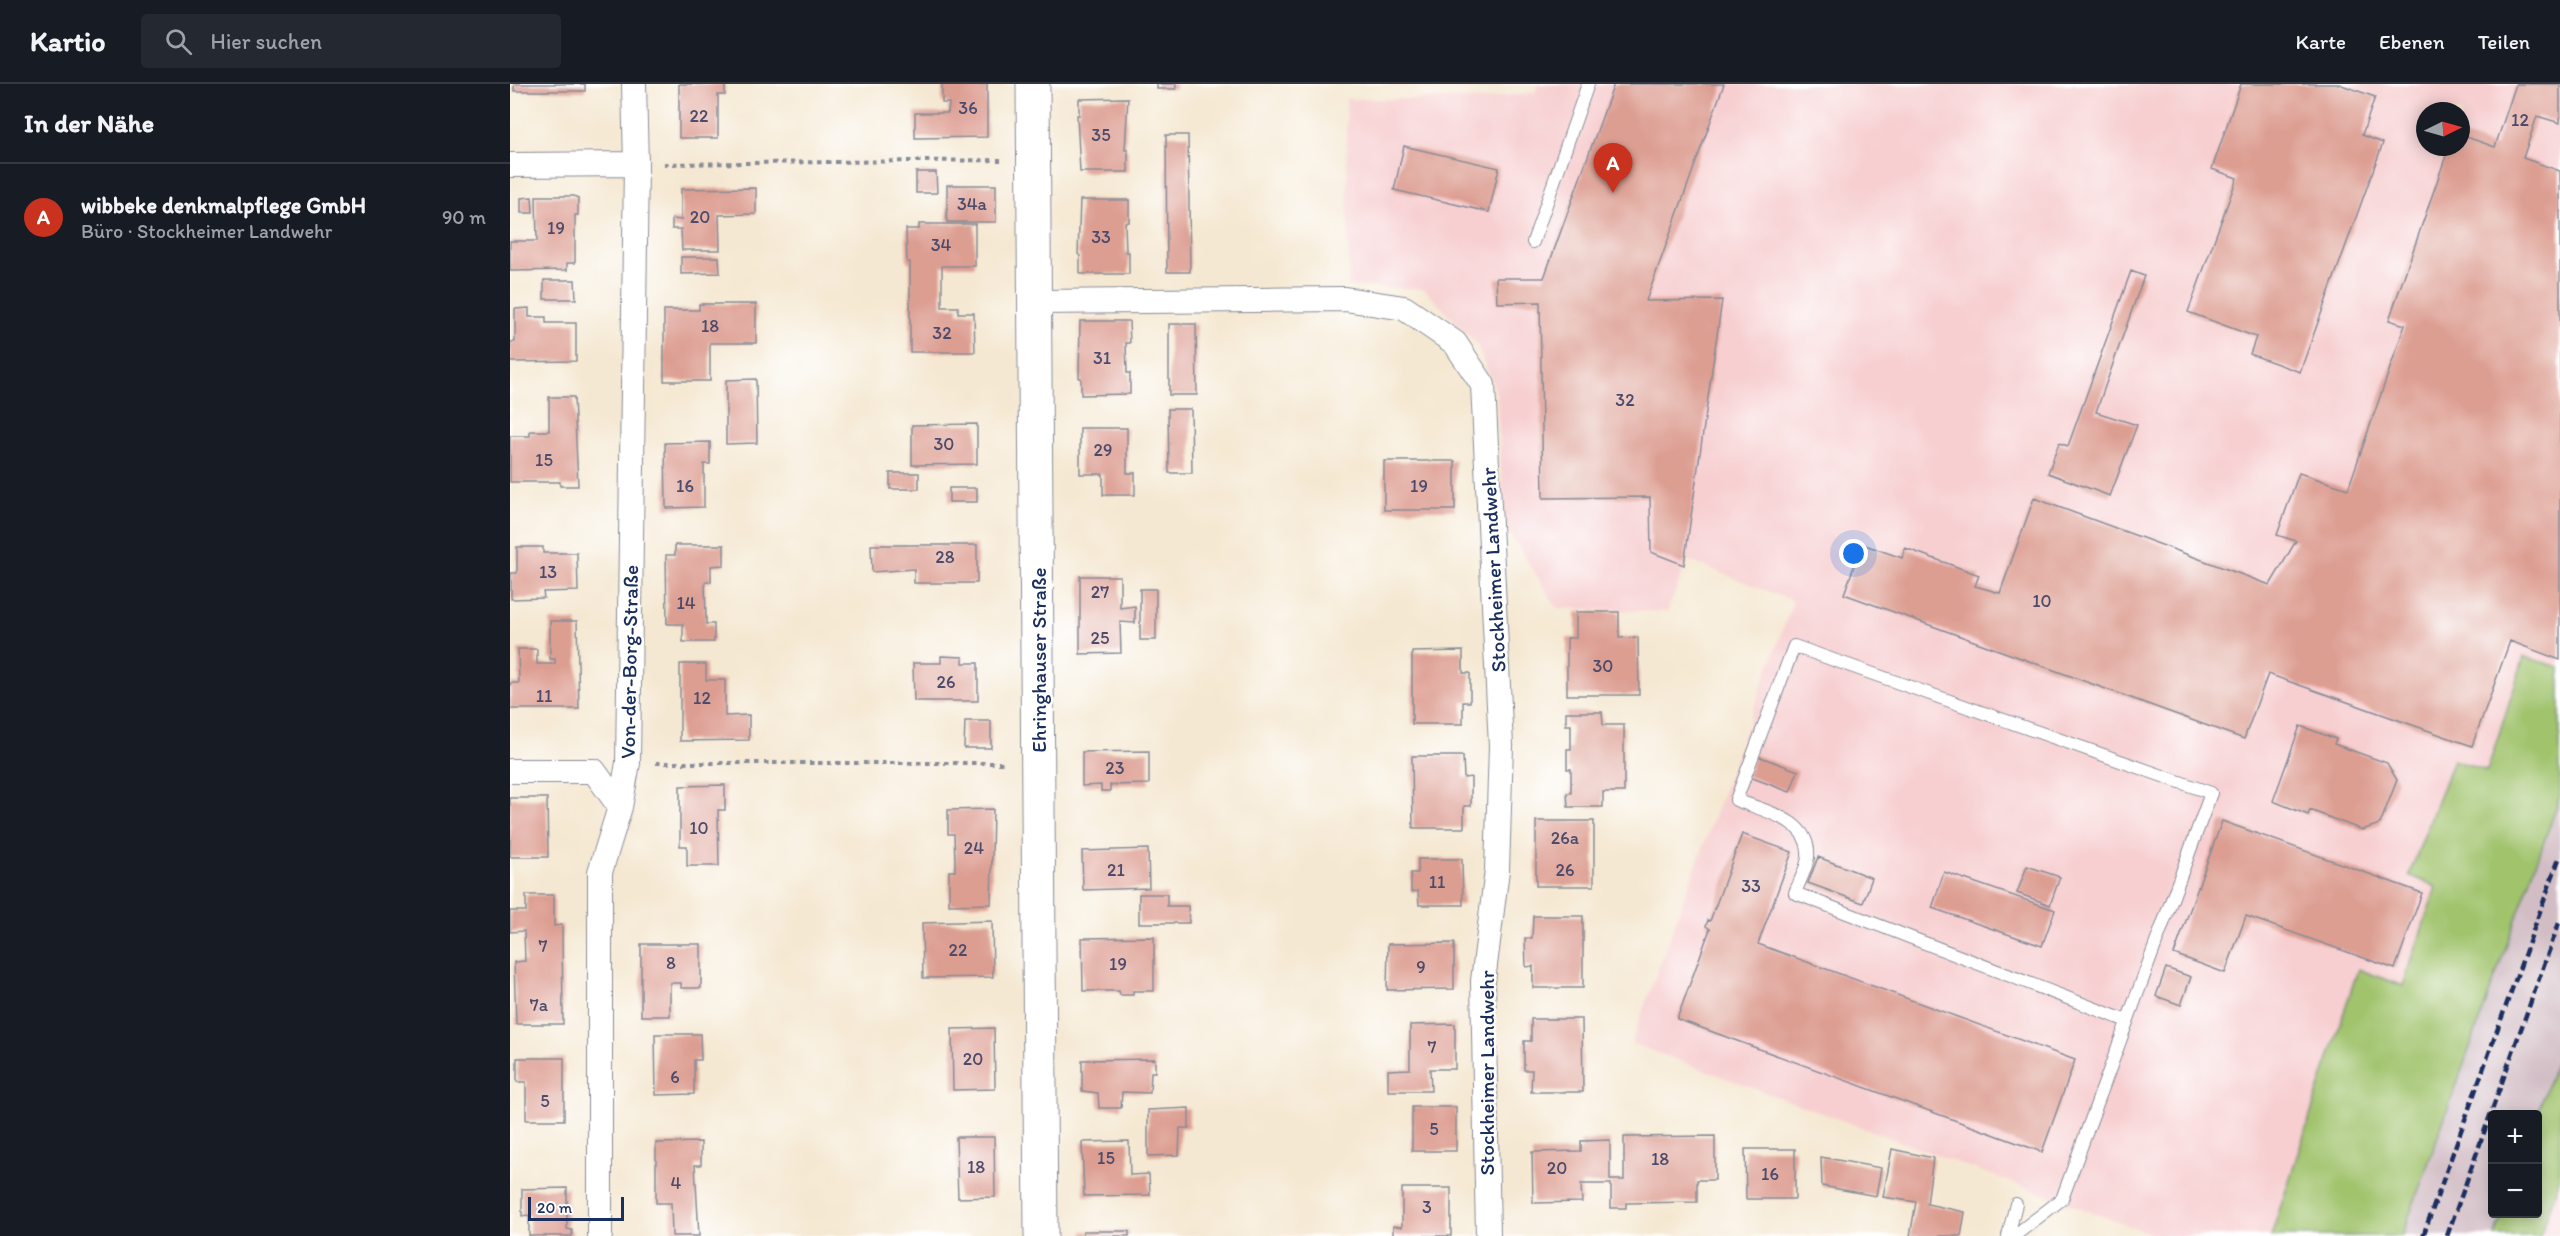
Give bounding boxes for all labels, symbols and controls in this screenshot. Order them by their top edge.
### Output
search box [141,14,561,68]
text: Kartio [30,24,105,58]
icon: search [162,25,195,58]
text: Hier suchen [210,28,322,55]
text: Karte [2296,29,2346,54]
text: Ebenen [2379,29,2445,54]
text: Teilen [2478,29,2530,54]
house number: 36 [958,97,978,119]
north arrow [2416,102,2470,156]
house number: 22 [690,105,709,127]
text: In der Nähe [24,107,154,139]
house number: 12 [2511,109,2529,131]
house number: 35 [1091,124,1111,146]
pin: A [1594,144,1632,193]
text: wibbeke denkmalpflege GmbH [81,192,366,219]
house number: 34a [957,193,988,215]
text: A [37,205,50,229]
text: 90 m [442,205,486,229]
house number: 20 [690,206,710,228]
house number: 19 [547,217,565,239]
text: Büro · Stockheimer Landwehr [81,219,332,243]
house number: 33 [1091,226,1111,248]
house number: 34 [931,234,951,256]
house number: 18 [701,315,719,337]
house number: 32 [932,322,952,344]
house number: 31 [1093,347,1111,369]
house number: 32 [1615,389,1635,411]
house number: 30 [934,433,954,455]
house number: 29 [1094,439,1112,461]
house number: 15 [535,449,553,471]
street label: Stockheimer Landwehr [1475,467,1511,673]
house number: 16 [676,475,694,497]
house number: 19 [1410,475,1428,497]
your location [1839,539,1868,568]
house number: 28 [935,546,955,568]
house number: 13 [539,561,557,583]
street label: Von-der-Borg-Straße [615,565,643,759]
street label: Ehringhauser Straße [1026,567,1051,753]
house number: 27 [1091,581,1109,603]
house number: 10 [2032,590,2052,612]
house number: 14 [676,592,696,614]
house number: 25 [1091,627,1109,649]
house number: 30 [1593,655,1613,677]
house number: 26 [937,671,956,693]
house number: 11 [536,685,552,707]
house number: 12 [693,687,711,709]
house number: 23 [1105,757,1125,779]
house number: 10 [689,817,709,839]
house number: 26a [1551,827,1580,849]
house number: 24 [964,837,984,859]
house number: 21 [1107,859,1125,881]
house number: 26 [1556,859,1575,881]
house number: 11 [1429,871,1445,893]
house number: 33 [1741,875,1761,897]
house number: 7 [539,935,548,957]
house number: 22 [949,939,968,961]
house number: 8 [666,952,676,974]
house number: 19 [1109,953,1127,975]
house number: 9 [1416,956,1426,978]
street label: Stockheimer Landwehr [1474,970,1499,1176]
house number: 7a [530,994,549,1016]
house number: 7 [1428,1036,1437,1058]
house number: 20 [963,1048,983,1070]
house number: 6 [670,1066,680,1088]
house number: 5 [540,1090,550,1112]
map controls [2488,1110,2542,1218]
button: + [2488,1110,2542,1164]
house number: 5 [1429,1118,1439,1140]
house number: 15 [1097,1147,1115,1169]
house number: 18 [1651,1148,1669,1170]
house number: 18 [967,1156,985,1178]
house number: 20 [1547,1157,1567,1179]
house number: 16 [1761,1163,1779,1185]
button: − [2488,1164,2542,1218]
house number: 4 [671,1172,682,1194]
scale bar [528,1194,624,1222]
house number: 3 [1422,1196,1432,1218]
text: 20 m [537,1198,572,1217]

